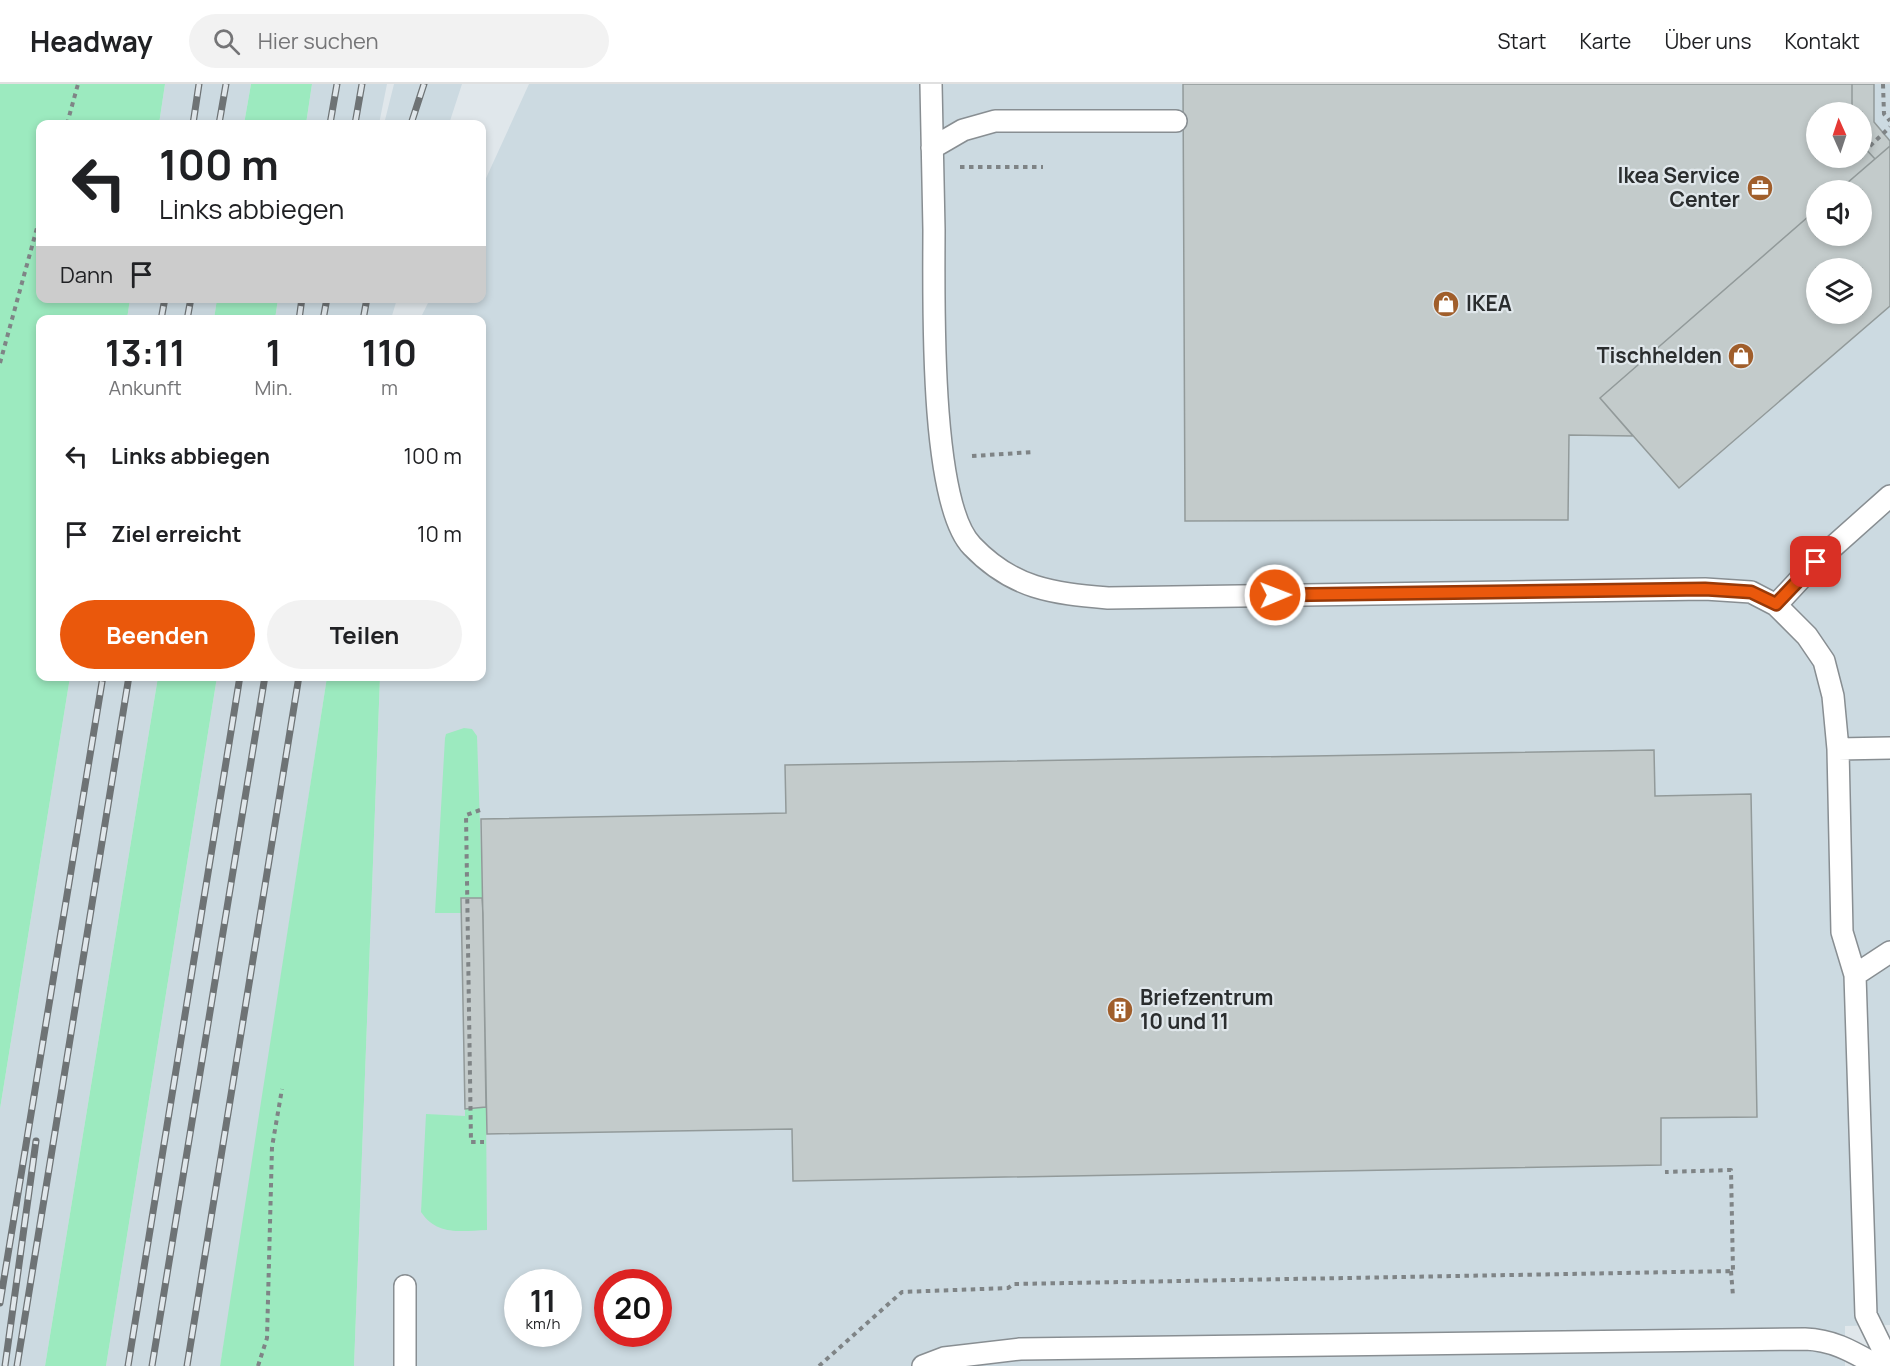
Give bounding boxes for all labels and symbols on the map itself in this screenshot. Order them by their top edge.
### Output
north arrow [1806,102,1872,168]
place label: Ikea Service Center [1618,161,1740,213]
office icon: Ikea Service Center [1745,173,1775,203]
shop icon: IKEA [1431,289,1461,319]
place label: IKEA [1466,289,1512,317]
place label: Tischhelden [1597,341,1722,369]
shop icon: Tischhelden [1726,341,1756,371]
pin [1790,536,1841,587]
position arrow [1243,563,1307,627]
place label: Briefzentrum 10 und 11 [1140,983,1273,1035]
building icon: Briefzentrum 10 und 11 [1105,995,1135,1025]
speed limit sign: 20 [594,1269,672,1347]

